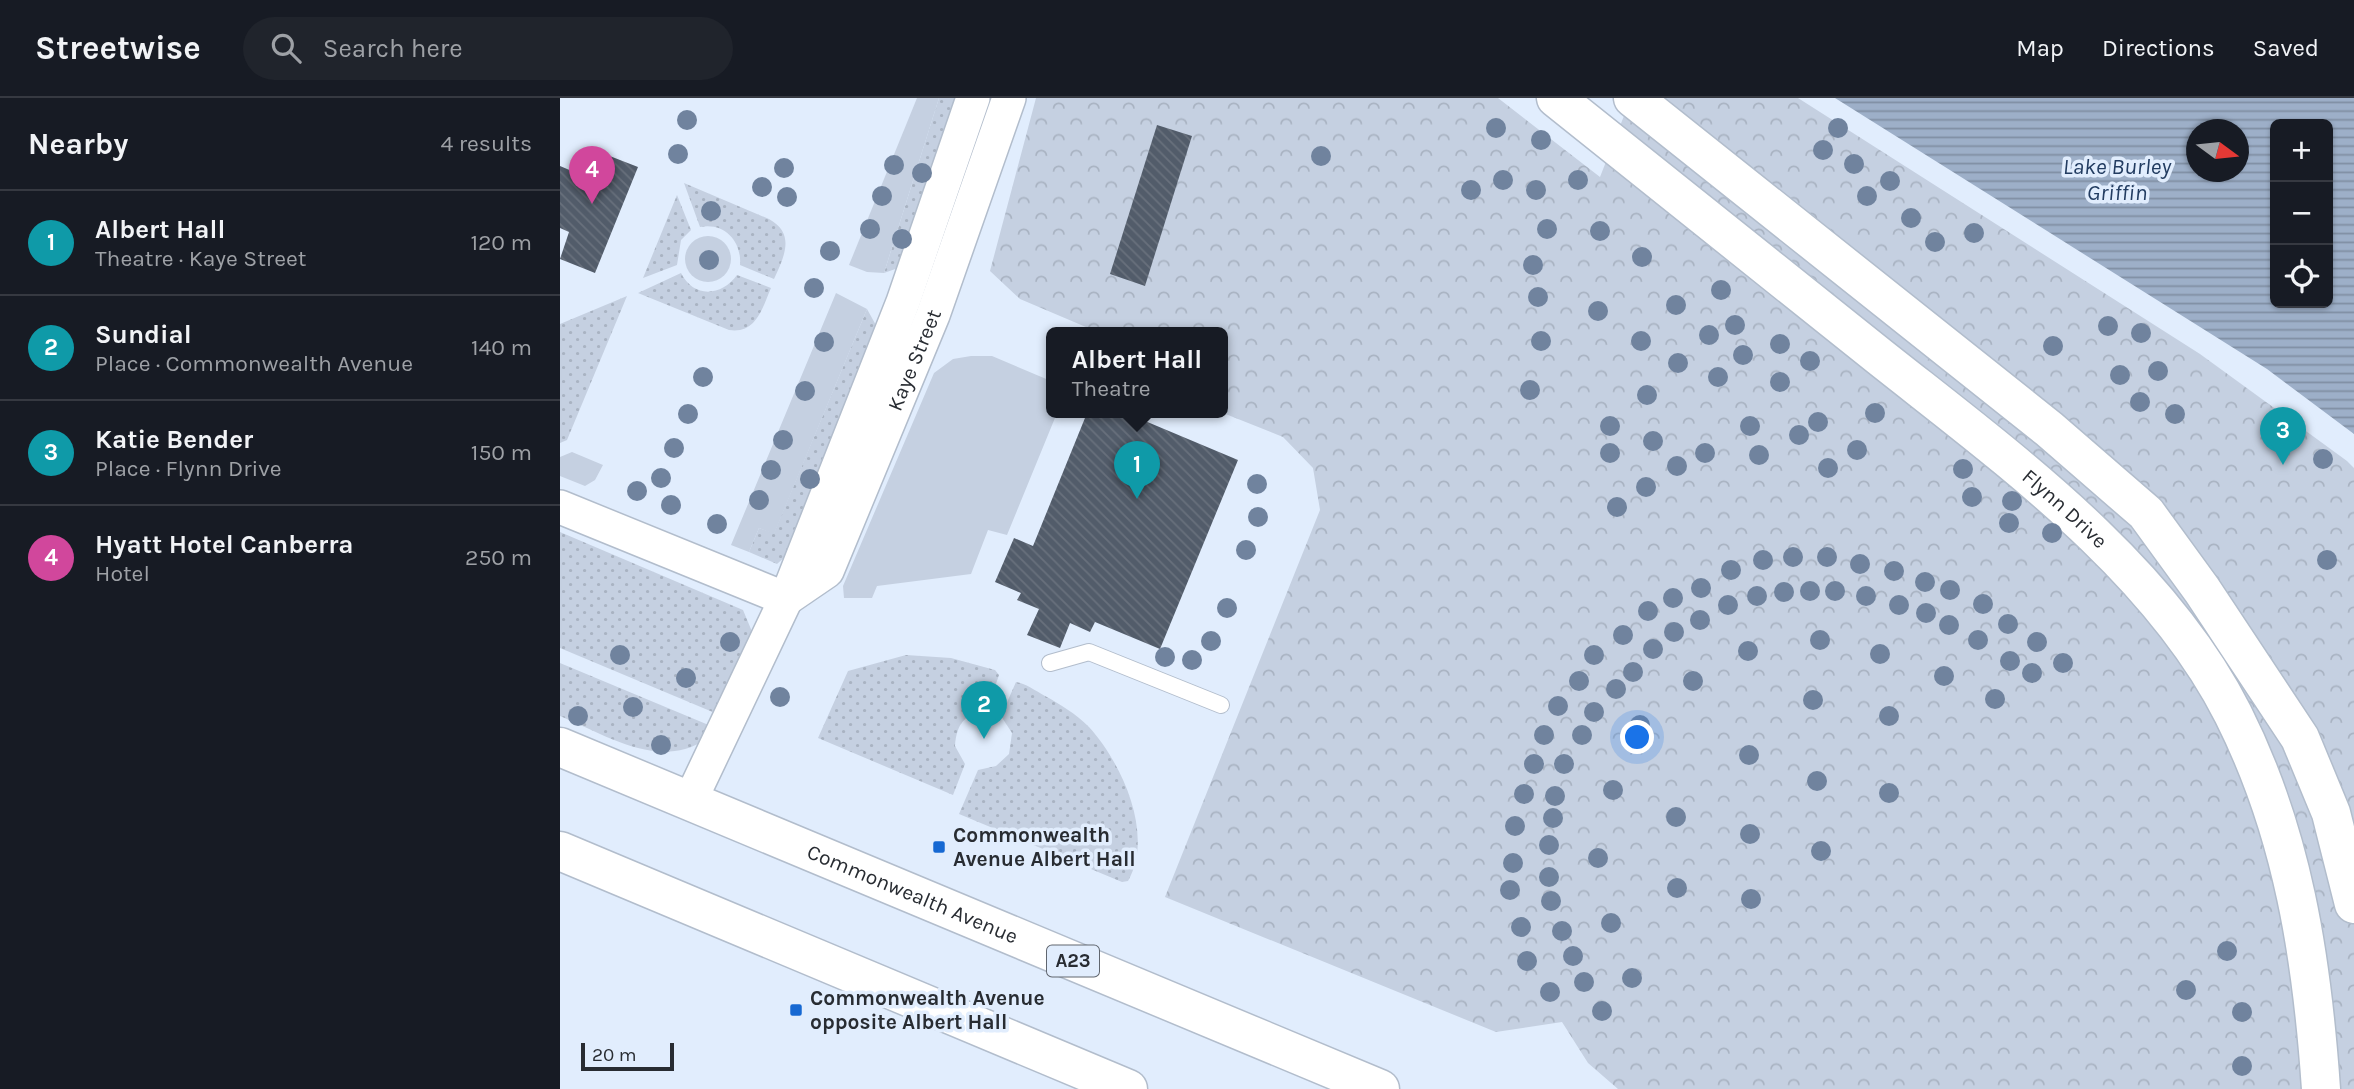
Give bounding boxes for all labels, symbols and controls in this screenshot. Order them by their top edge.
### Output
search box [243,17,733,80]
text: Streetwise [35,29,201,67]
icon: search [267,29,305,67]
text: Search here [323,33,463,64]
text: Map [2016,34,2064,62]
text: Directions [2102,34,2215,62]
text: Saved [2253,34,2319,62]
north arrow [2186,119,2249,182]
map controls [2270,119,2333,308]
button: + [2270,119,2333,182]
text: Nearby [28,126,128,162]
text: 4 results [440,130,532,157]
pin: 4 [569,146,615,204]
water label: Lake Burley Griffin [2063,153,2172,206]
button: − [2270,182,2333,245]
text: Albert Hall [95,214,225,245]
text: 1 [47,229,55,256]
text: 120 m [470,229,532,256]
text: Theatre · Kaye Street [95,245,306,272]
button: locate [2270,245,2333,308]
street label: Kaye Street [883,306,946,414]
text: Sundial [95,319,192,350]
popup [1046,327,1228,418]
text: 2 [44,334,58,361]
text: 140 m [471,334,532,361]
text: Albert Hall [1072,344,1202,375]
text: Place · Commonwealth Avenue [95,350,413,377]
text: Theatre [1072,375,1150,402]
pin: 3 [2260,407,2306,465]
text: Katie Bender [95,424,253,455]
text: 3 [44,439,58,466]
text: 150 m [471,439,532,466]
pin: 1 [1114,441,1160,499]
text: Place · Flynn Drive [95,455,282,482]
street label: Flynn Drive [2018,464,2112,553]
text: Hyatt Hotel Canberra [95,529,354,560]
text: 4 [44,544,58,571]
text: 250 m [465,544,532,571]
text: Hotel [95,560,150,587]
pin: 2 [961,681,1007,739]
your location [1620,720,1654,754]
place label: Commonwealth Avenue Albert Hall [953,823,1136,871]
street label: Commonwealth Avenue [804,839,1022,949]
marker: Commonwealth Avenue Albert Hall [931,839,947,855]
road number: A23 [1047,946,1099,976]
place label: Commonwealth Avenue opposite Albert Hall [810,986,1045,1034]
marker: Commonwealth Avenue opposite Albert Hall [788,1002,804,1018]
scale bar [581,1040,674,1072]
text: 20 m [592,1044,637,1066]

